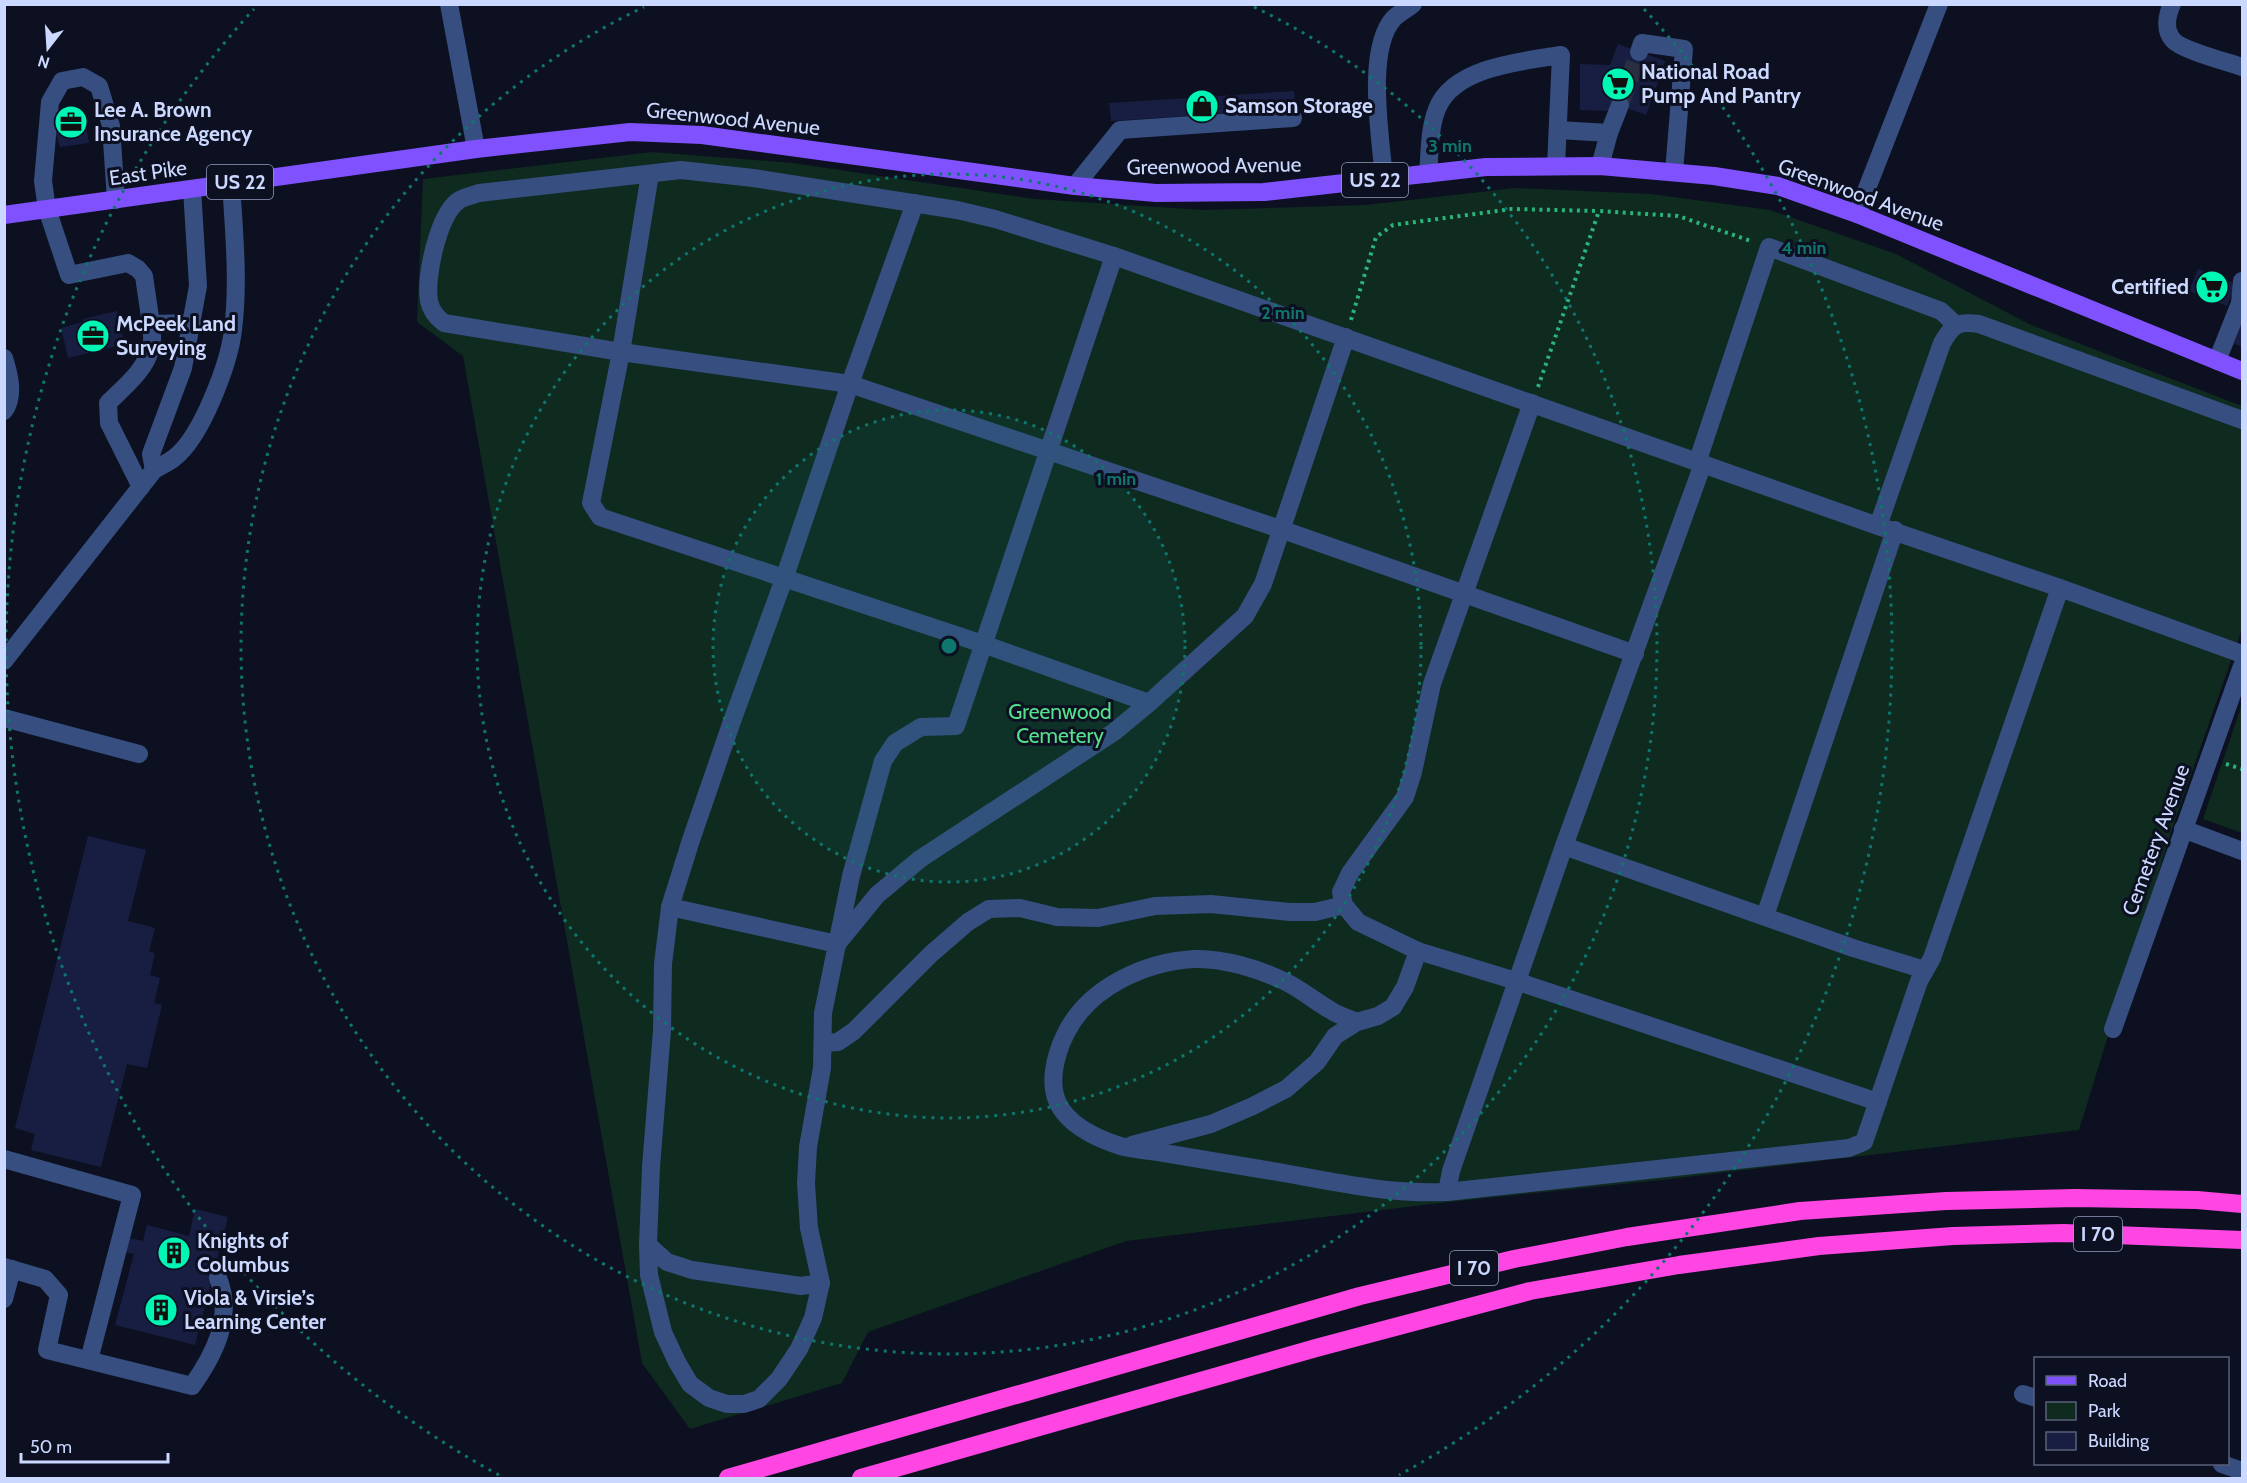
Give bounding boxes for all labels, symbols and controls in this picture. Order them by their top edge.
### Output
north arrow [18,18,78,78]
text: N [36,51,52,73]
place label: National Road Pump And Pantry [1641,59,1802,108]
supermarket icon: National Road Pump And Pantry [1600,66,1636,102]
shop icon: Samson Storage [1184,88,1220,124]
place label: Samson Storage [1225,93,1373,118]
place label: Lee A. Brown Insurance Agency [94,97,253,146]
street label: Greenwood Avenue [645,97,821,140]
office icon: Lee A. Brown Insurance Agency [53,104,89,140]
text: 3 min [1428,135,1472,157]
street label: Greenwood Avenue [1126,151,1302,180]
street label: Greenwood Avenue [1775,153,1948,236]
street label: East Pike [107,155,189,190]
road number: US 22 [1342,163,1408,197]
road number: US 22 [207,165,273,199]
text: 4 min [1781,237,1827,259]
supermarket icon: Certified [2194,269,2230,305]
place label: Certified [2111,274,2189,299]
text: 2 min [1261,302,1305,324]
place label: McPeek Land Surveying [116,311,236,360]
office icon: McPeek Land Surveying [75,318,111,354]
text: 1 min [1096,468,1136,490]
centre of rings [939,636,959,656]
park label: Greenwood Cemetery [1008,699,1112,748]
street label: Cemetery Avenue [2117,761,2195,919]
road number: I 70 [2074,1217,2122,1251]
place label: Knights of Columbus [197,1228,289,1277]
building icon: Knights of Columbus [156,1235,192,1271]
road number: I 70 [1450,1251,1498,1285]
place label: Viola & Virsie’s Learning Center [184,1285,326,1334]
building icon: Viola & Virsie’s Learning Center [143,1292,179,1328]
legend [2034,1357,2229,1465]
text: Road [2088,1370,2127,1392]
text: Park [2088,1400,2121,1422]
scale bar [21,1426,168,1464]
text: Building [2088,1430,2150,1452]
text: 50 m [30,1436,72,1458]

